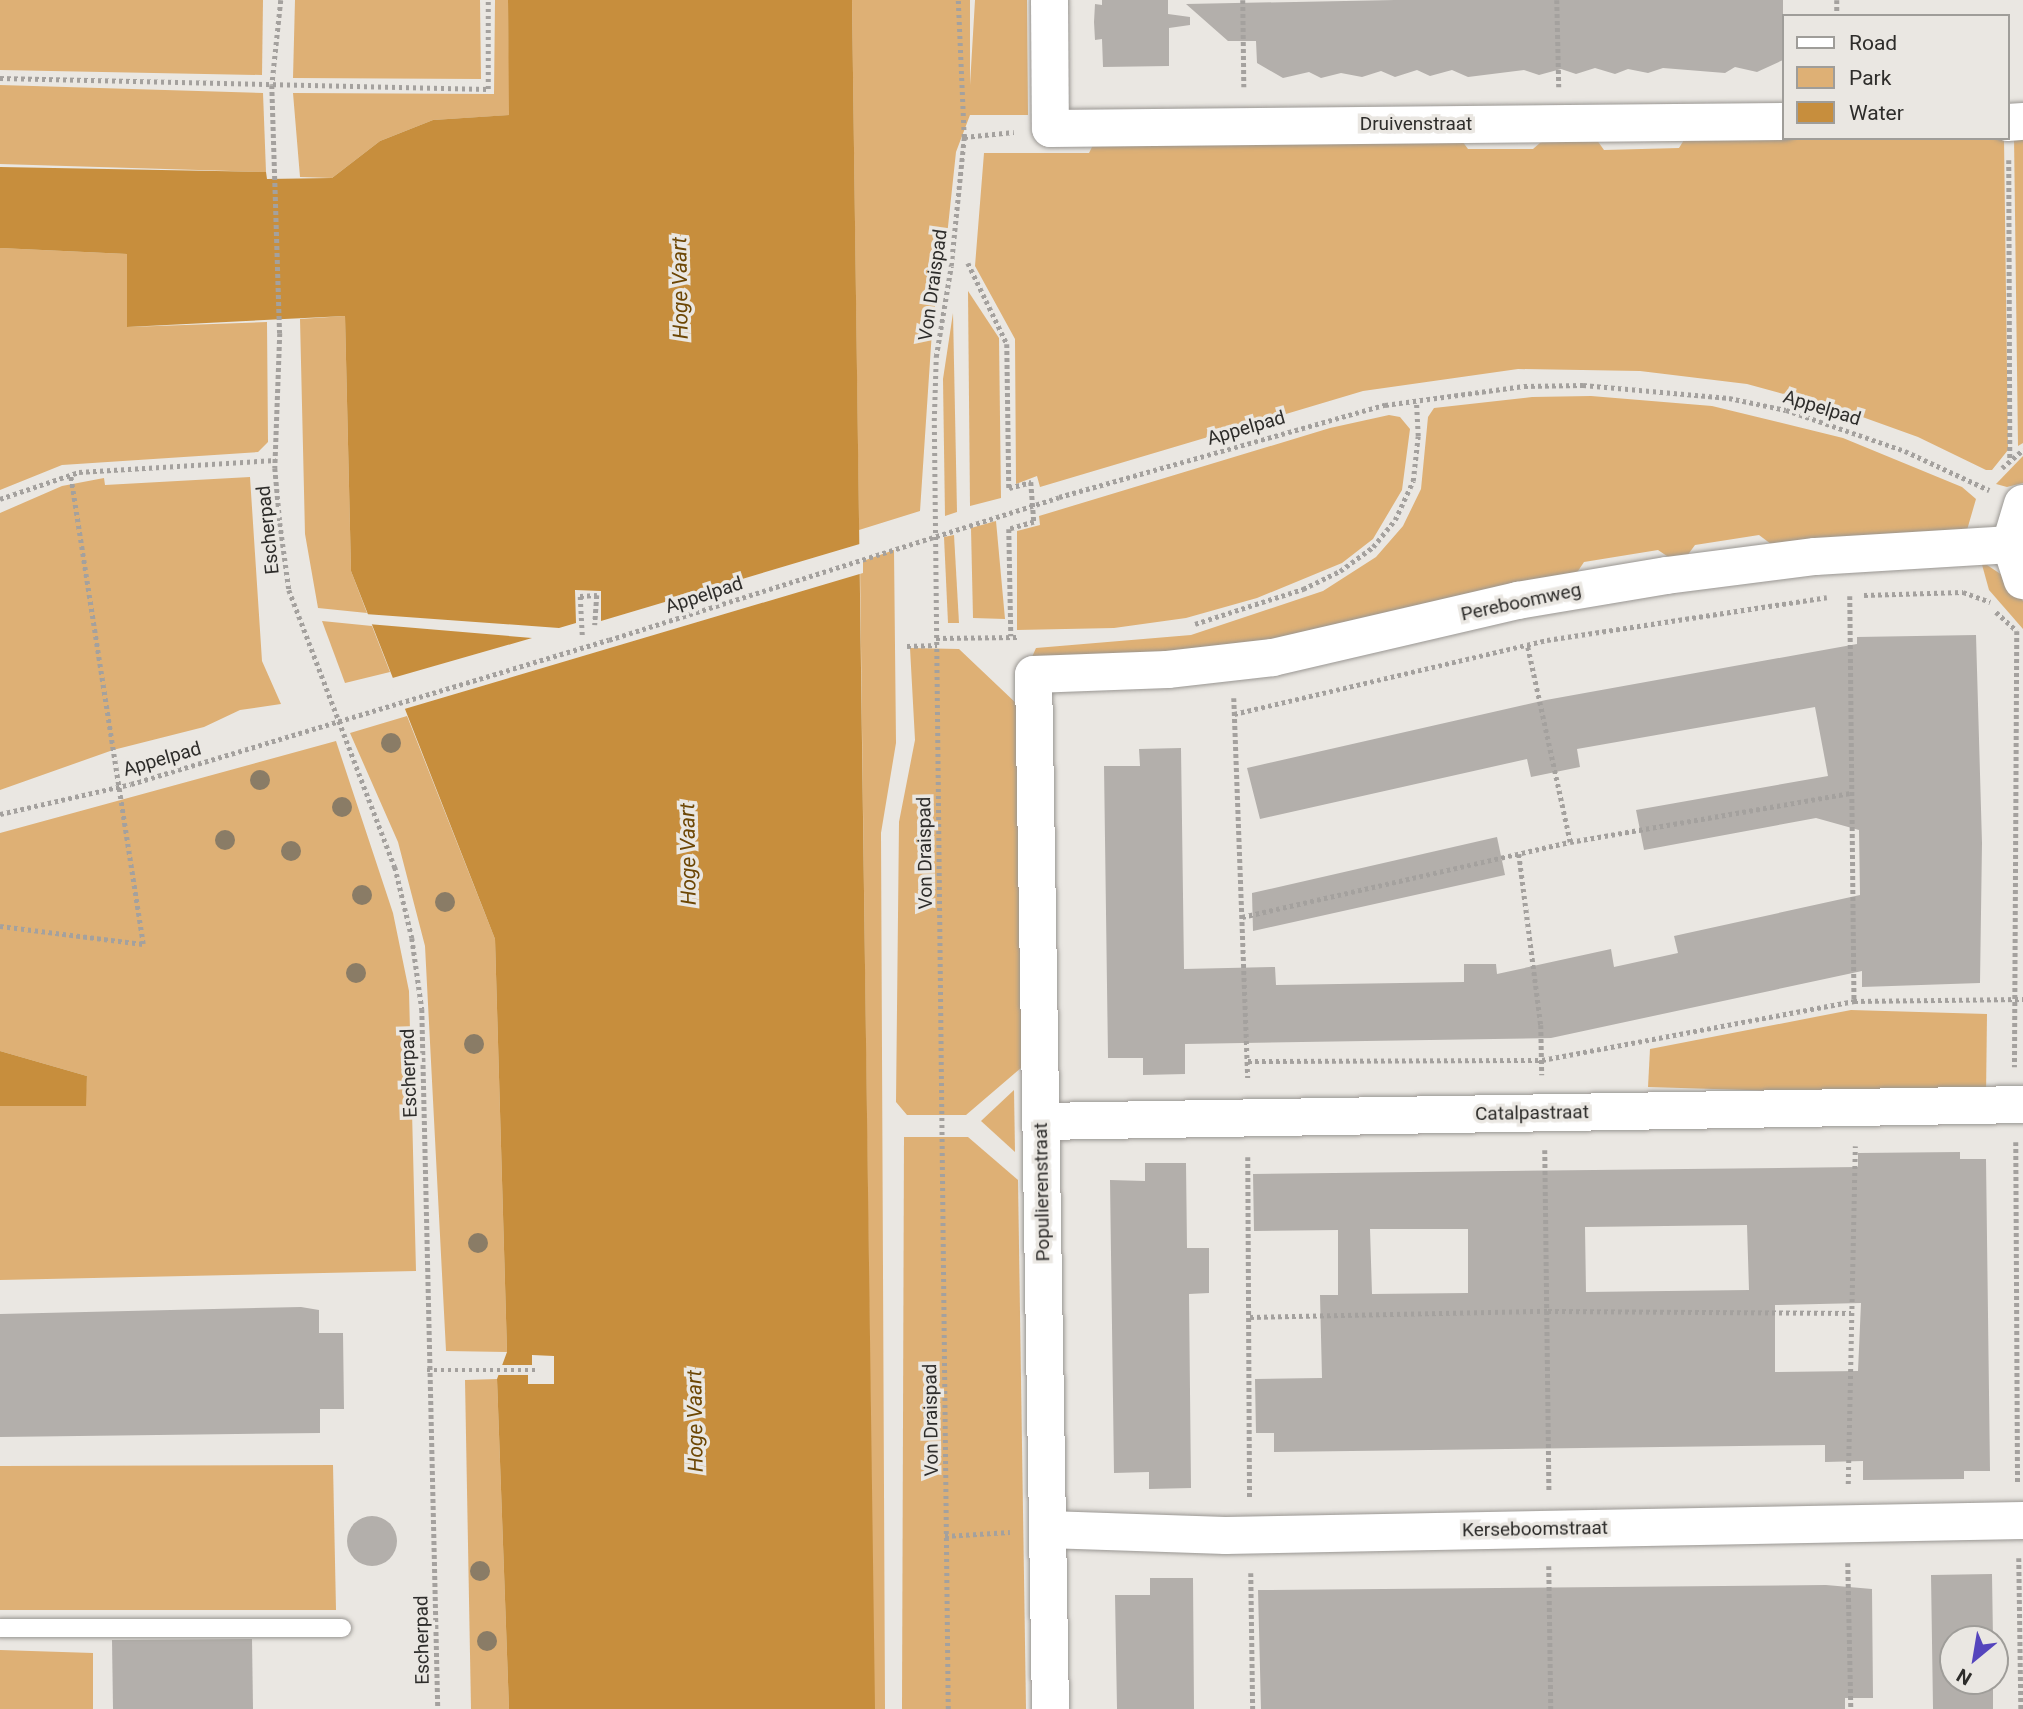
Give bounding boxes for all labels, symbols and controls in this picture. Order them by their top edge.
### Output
legend [1782,14,2009,140]
text: Road [1849,31,1897,55]
text: Park [1849,66,1891,90]
text: Water [1849,101,1904,125]
street label: Druivenstraat [1360,113,1472,135]
street label: Von Draispad [914,228,952,342]
water label: Hoge Vaart [667,237,693,339]
street label: Appelpad [1780,385,1864,431]
street label: Appelpad [1204,406,1288,450]
street label: Escherpad [252,484,284,576]
street label: Appelpad [662,572,746,618]
street label: Pereboomweg [1459,578,1583,626]
street label: Appelpad [120,737,204,781]
street label: Von Draispad [913,796,937,910]
water label: Hoge Vaart [675,803,701,905]
street label: Escherpad [396,1028,422,1118]
street label: Catalpastraat [1475,1101,1589,1125]
street label: Populierenstraat [1029,1122,1055,1262]
street label: Von Draispad [919,1363,943,1477]
water label: Hoge Vaart [682,1370,708,1472]
street label: Kerseboomstraat [1462,1516,1608,1542]
street label: Escherpad [410,1595,434,1685]
north arrow [1939,1625,2009,1695]
text: N [1953,1664,1976,1690]

